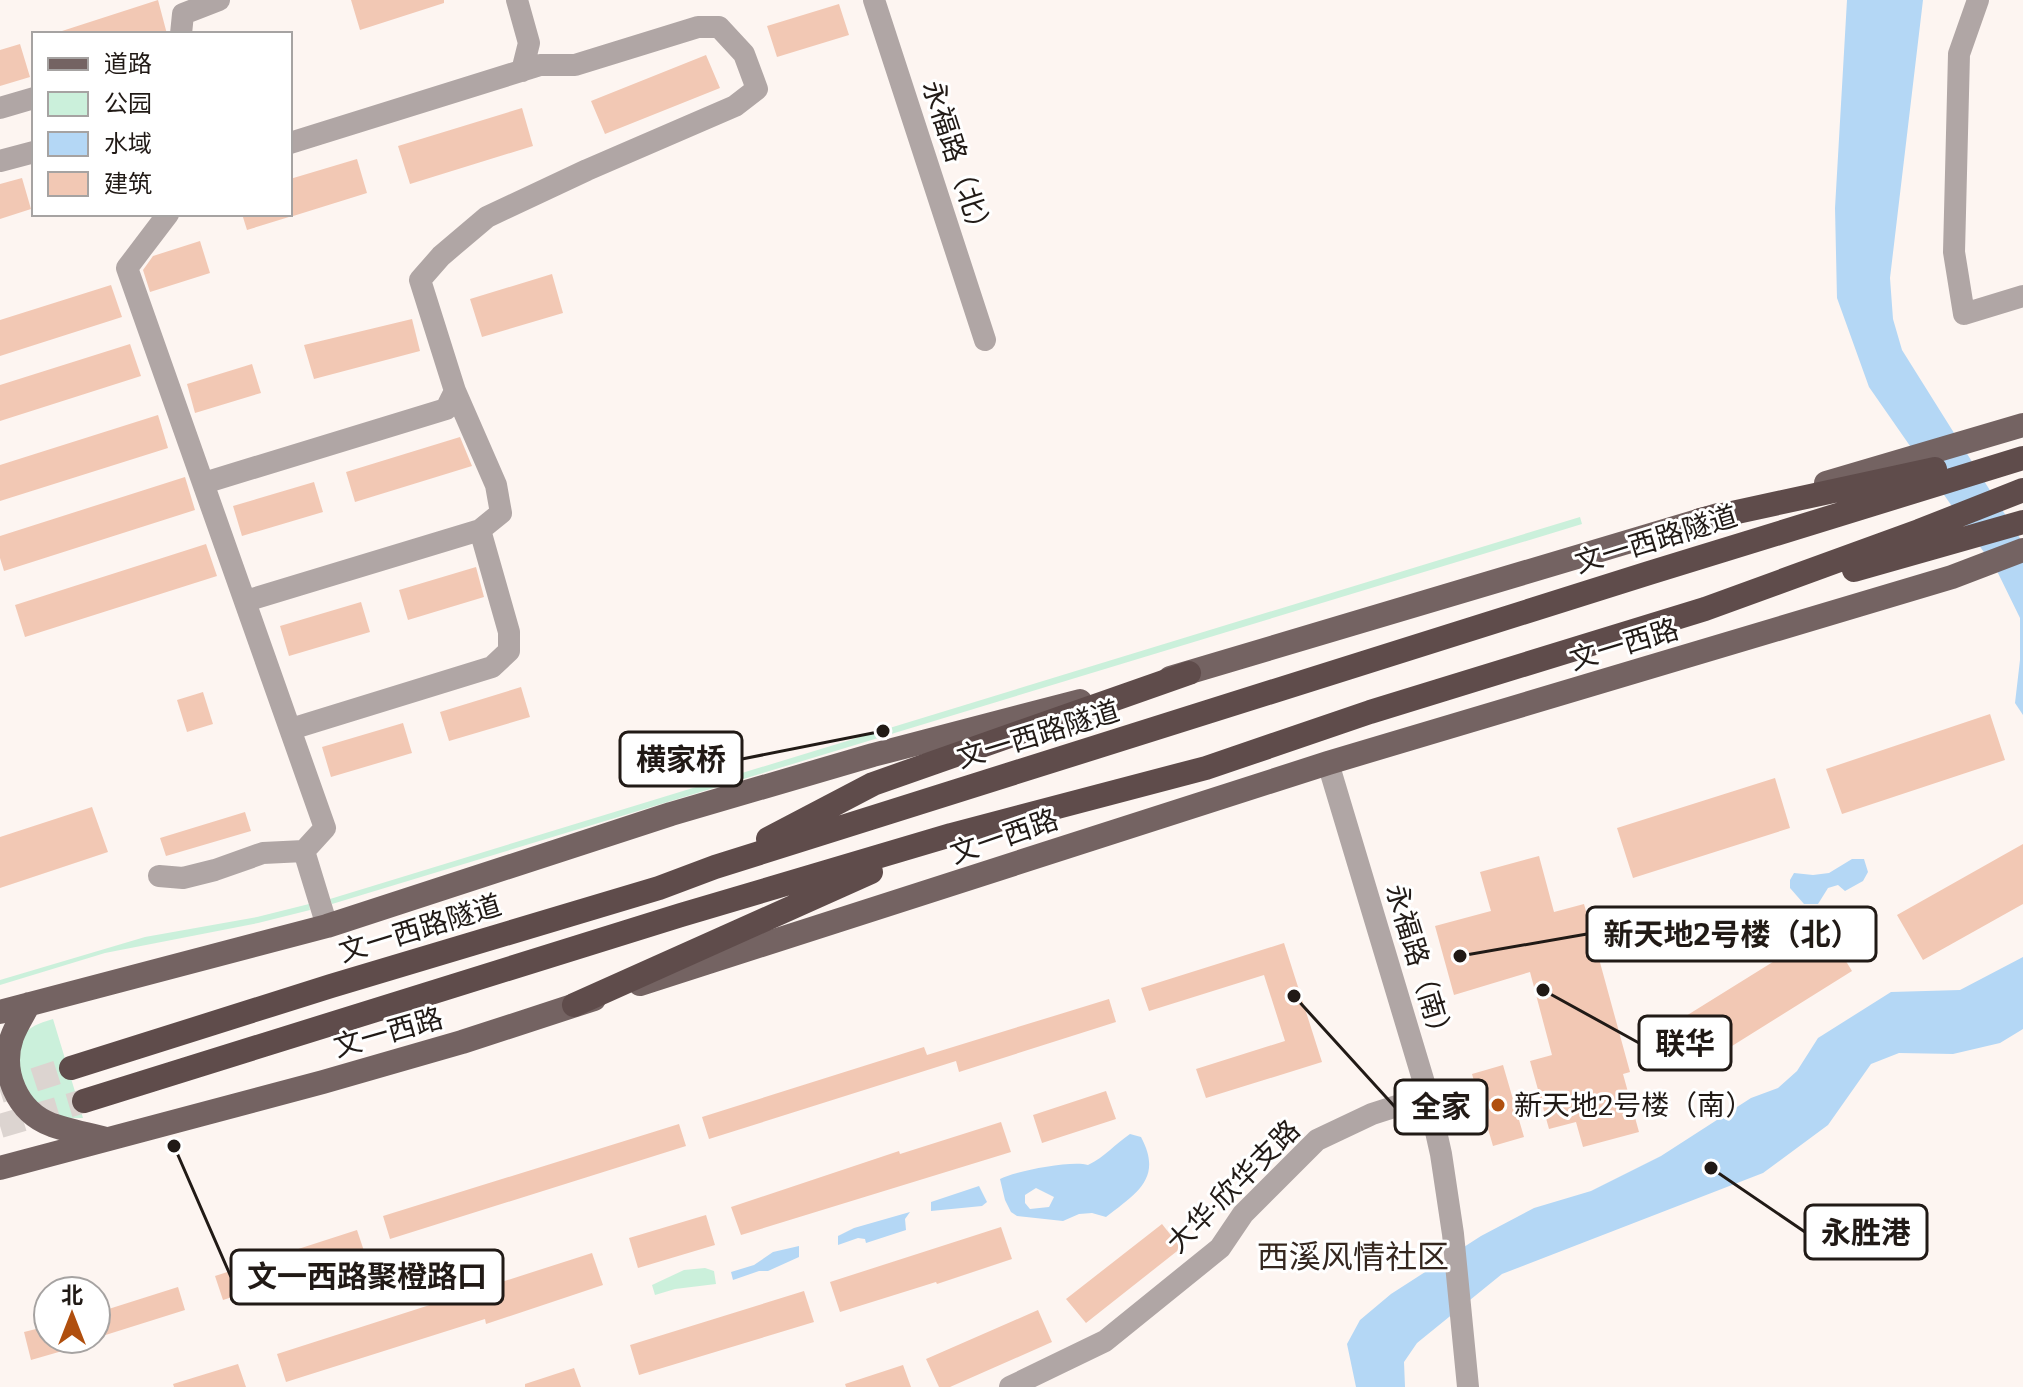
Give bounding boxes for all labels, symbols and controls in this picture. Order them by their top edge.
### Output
legend [32,32,292,216]
text: 道路 [104,50,152,78]
street label: 永福路（北） [916,76,999,246]
text: 公园 [104,90,152,118]
text: 水域 [104,130,152,158]
text: 建筑 [104,170,152,198]
street label: 文一西路隧道 [1571,499,1741,580]
street label: 文一西路 [1566,612,1683,677]
street label: 文一西路隧道 [953,694,1123,775]
callout: 横家桥 [620,732,742,786]
text: 横家桥 [636,742,726,778]
street label: 文一西路 [946,803,1062,870]
street label: 永福路（南） [1379,880,1460,1050]
street label: 文一西路隧道 [335,888,505,969]
callout: 新天地2号楼（北） [1587,907,1876,961]
text: 新天地2号楼（北） [1604,917,1860,953]
street label: 文一西路 [330,1001,447,1064]
callout: 联华 [1639,1016,1731,1070]
text: 联华 [1655,1026,1715,1062]
callout: 全家 [1395,1080,1487,1134]
text: 全家 [1411,1089,1471,1125]
place label: 新天地2号楼（南） [1514,1089,1753,1122]
marker: 新天地2号楼（南） [1489,1096,1507,1114]
street label: 大华·欣华支路 [1160,1113,1307,1260]
callout: 永胜港 [1805,1205,1927,1259]
text: 永胜港 [1821,1215,1911,1251]
district label: 西溪风情社区 [1257,1238,1449,1276]
callout: 文一西路聚橙路口 [231,1250,503,1304]
text: 文一西路聚橙路口 [247,1259,487,1295]
north arrow [32,1275,112,1355]
text: 北 [61,1282,83,1309]

